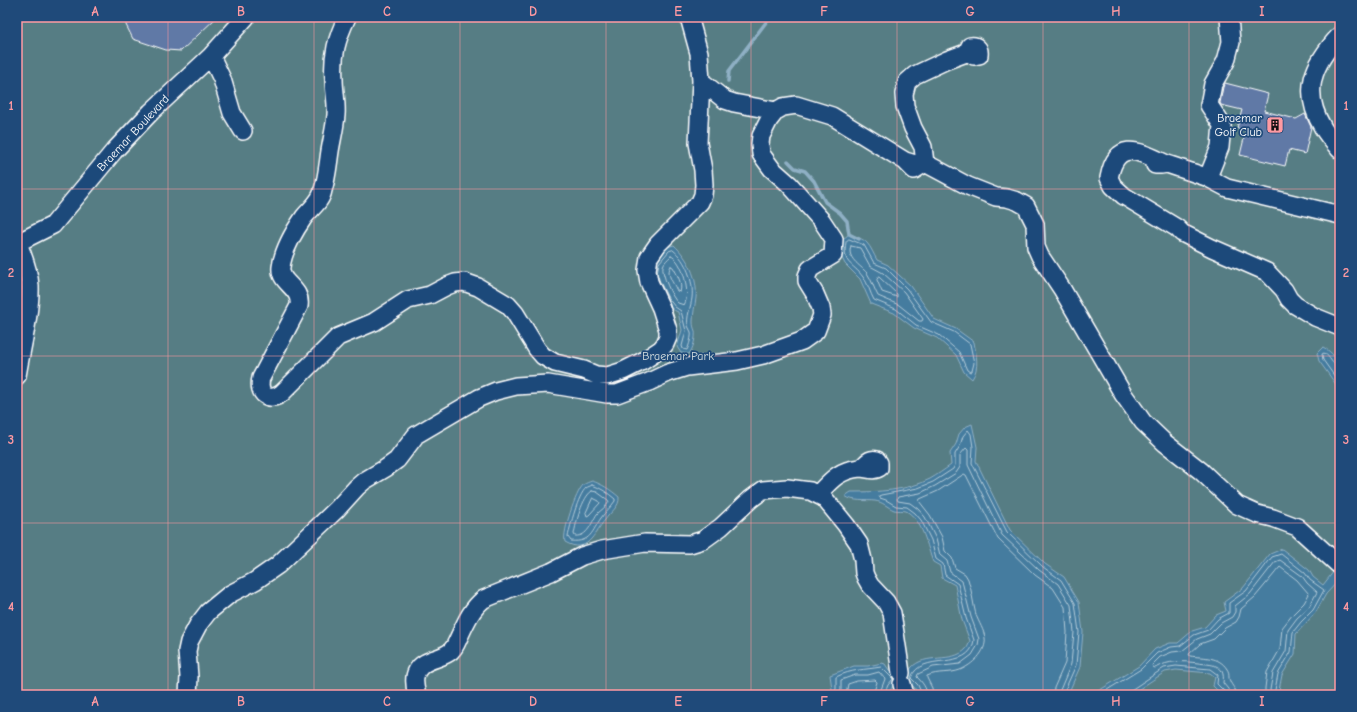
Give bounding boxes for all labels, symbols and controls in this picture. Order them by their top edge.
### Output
text: A [91,4,99,19]
text: B [237,4,245,19]
text: C [383,4,391,19]
text: D [529,4,537,19]
text: E [674,4,682,19]
text: F [820,4,828,19]
text: G [965,4,975,19]
text: H [1111,4,1121,19]
text: I [1259,4,1265,19]
street label: Braemar Boulevard [94,92,172,174]
text: 1 [8,98,14,113]
text: 1 [1343,98,1349,113]
place label: Braemar Golf Club [1215,111,1262,139]
building icon: Braemar Golf Club [1265,115,1285,135]
text: 2 [8,265,14,280]
text: 2 [1343,265,1349,280]
park label: Braemar Park [642,349,714,363]
text: 3 [8,432,14,447]
text: 3 [1343,432,1349,447]
text: 4 [8,599,14,614]
text: 4 [1343,599,1349,614]
text: A [91,694,99,709]
text: B [237,694,245,709]
text: C [383,694,391,709]
text: D [529,694,537,709]
text: E [674,694,682,709]
text: F [820,694,828,709]
text: G [965,694,975,709]
text: H [1111,694,1121,709]
text: I [1259,694,1265,709]

